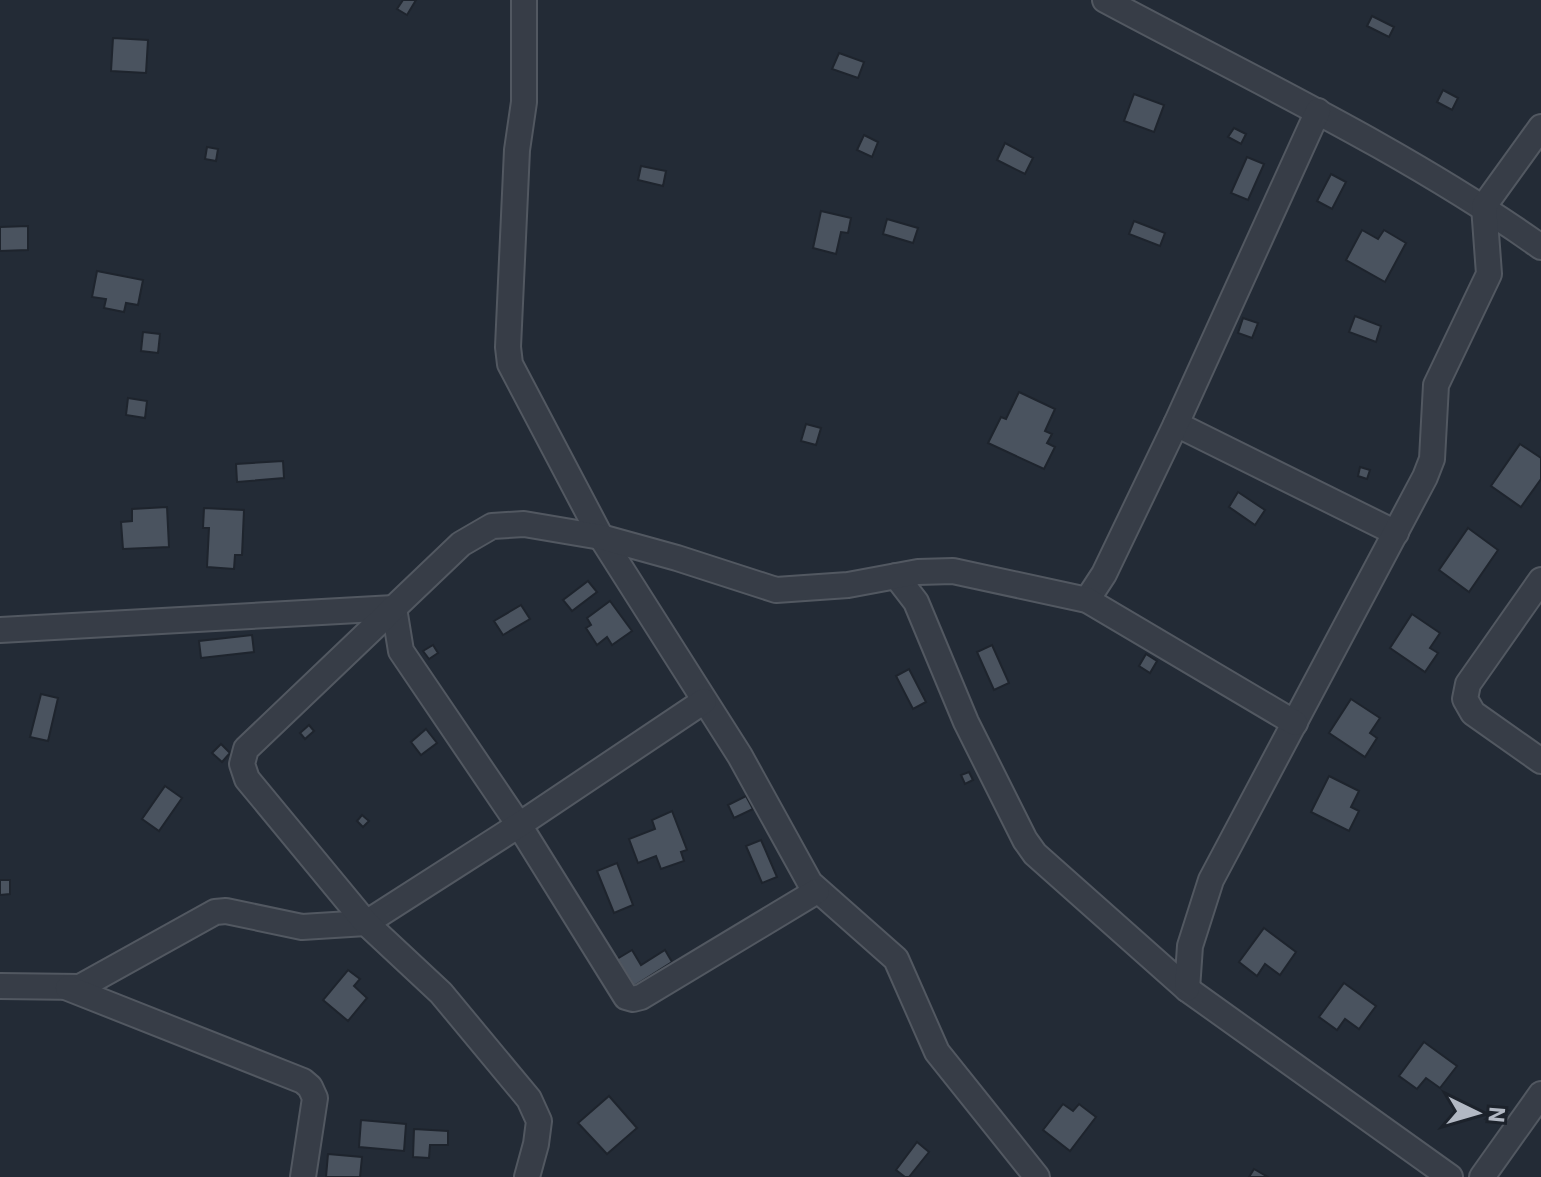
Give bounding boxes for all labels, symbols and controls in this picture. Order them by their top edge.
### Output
north arrow [1437,1073,1517,1153]
text: N [1483,1106,1510,1124]

